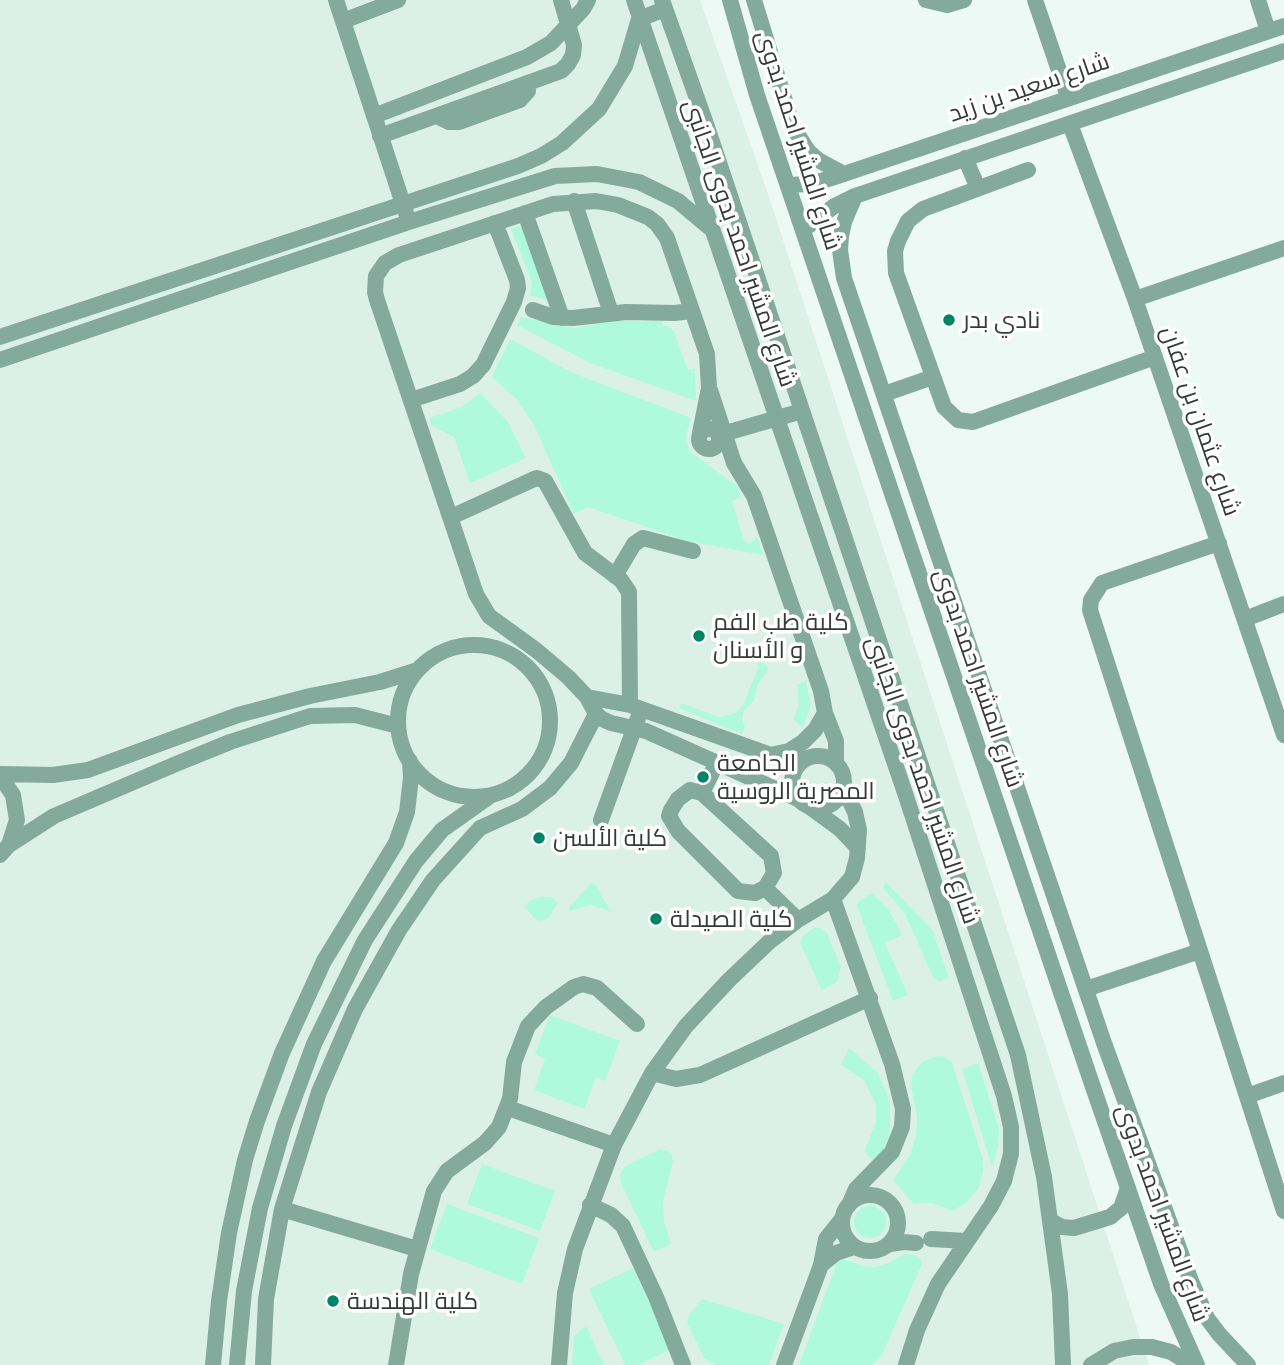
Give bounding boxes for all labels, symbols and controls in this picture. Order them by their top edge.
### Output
street label: شارع المشير احمد بدوى [750,26,848,254]
street label: شارع سعيد بن زيد [945,46,1113,128]
street label: شارع المشير احمد بدوى الجانبى [677,95,803,391]
place label: نادي بدر [963,306,1040,334]
marker: نادي بدر [941,312,957,328]
street label: شارع عثمان بن عفان [1155,322,1247,520]
street label: شارع المشير احمد بدوى [928,565,1030,791]
place label: كلية طب الفم و الأسنان [713,608,849,664]
marker: كلية طب الفم و الأسنان [691,628,707,644]
street label: شارع المشير احمد بدوى الجانبى [860,632,986,928]
place label: الجامعة المصرية الروسية [717,749,875,805]
marker: الجامعة المصرية الروسية [695,769,711,785]
place label: كلية الألسن [553,824,667,852]
marker: كلية الألسن [531,830,547,846]
place label: كلية الصيدلة [670,905,793,933]
marker: كلية الصيدلة [648,911,664,927]
street label: شارع المشير احمد بدوى [1110,1100,1216,1326]
place label: كلية الهندسة [347,1287,478,1315]
marker: كلية الهندسة [325,1293,341,1309]

